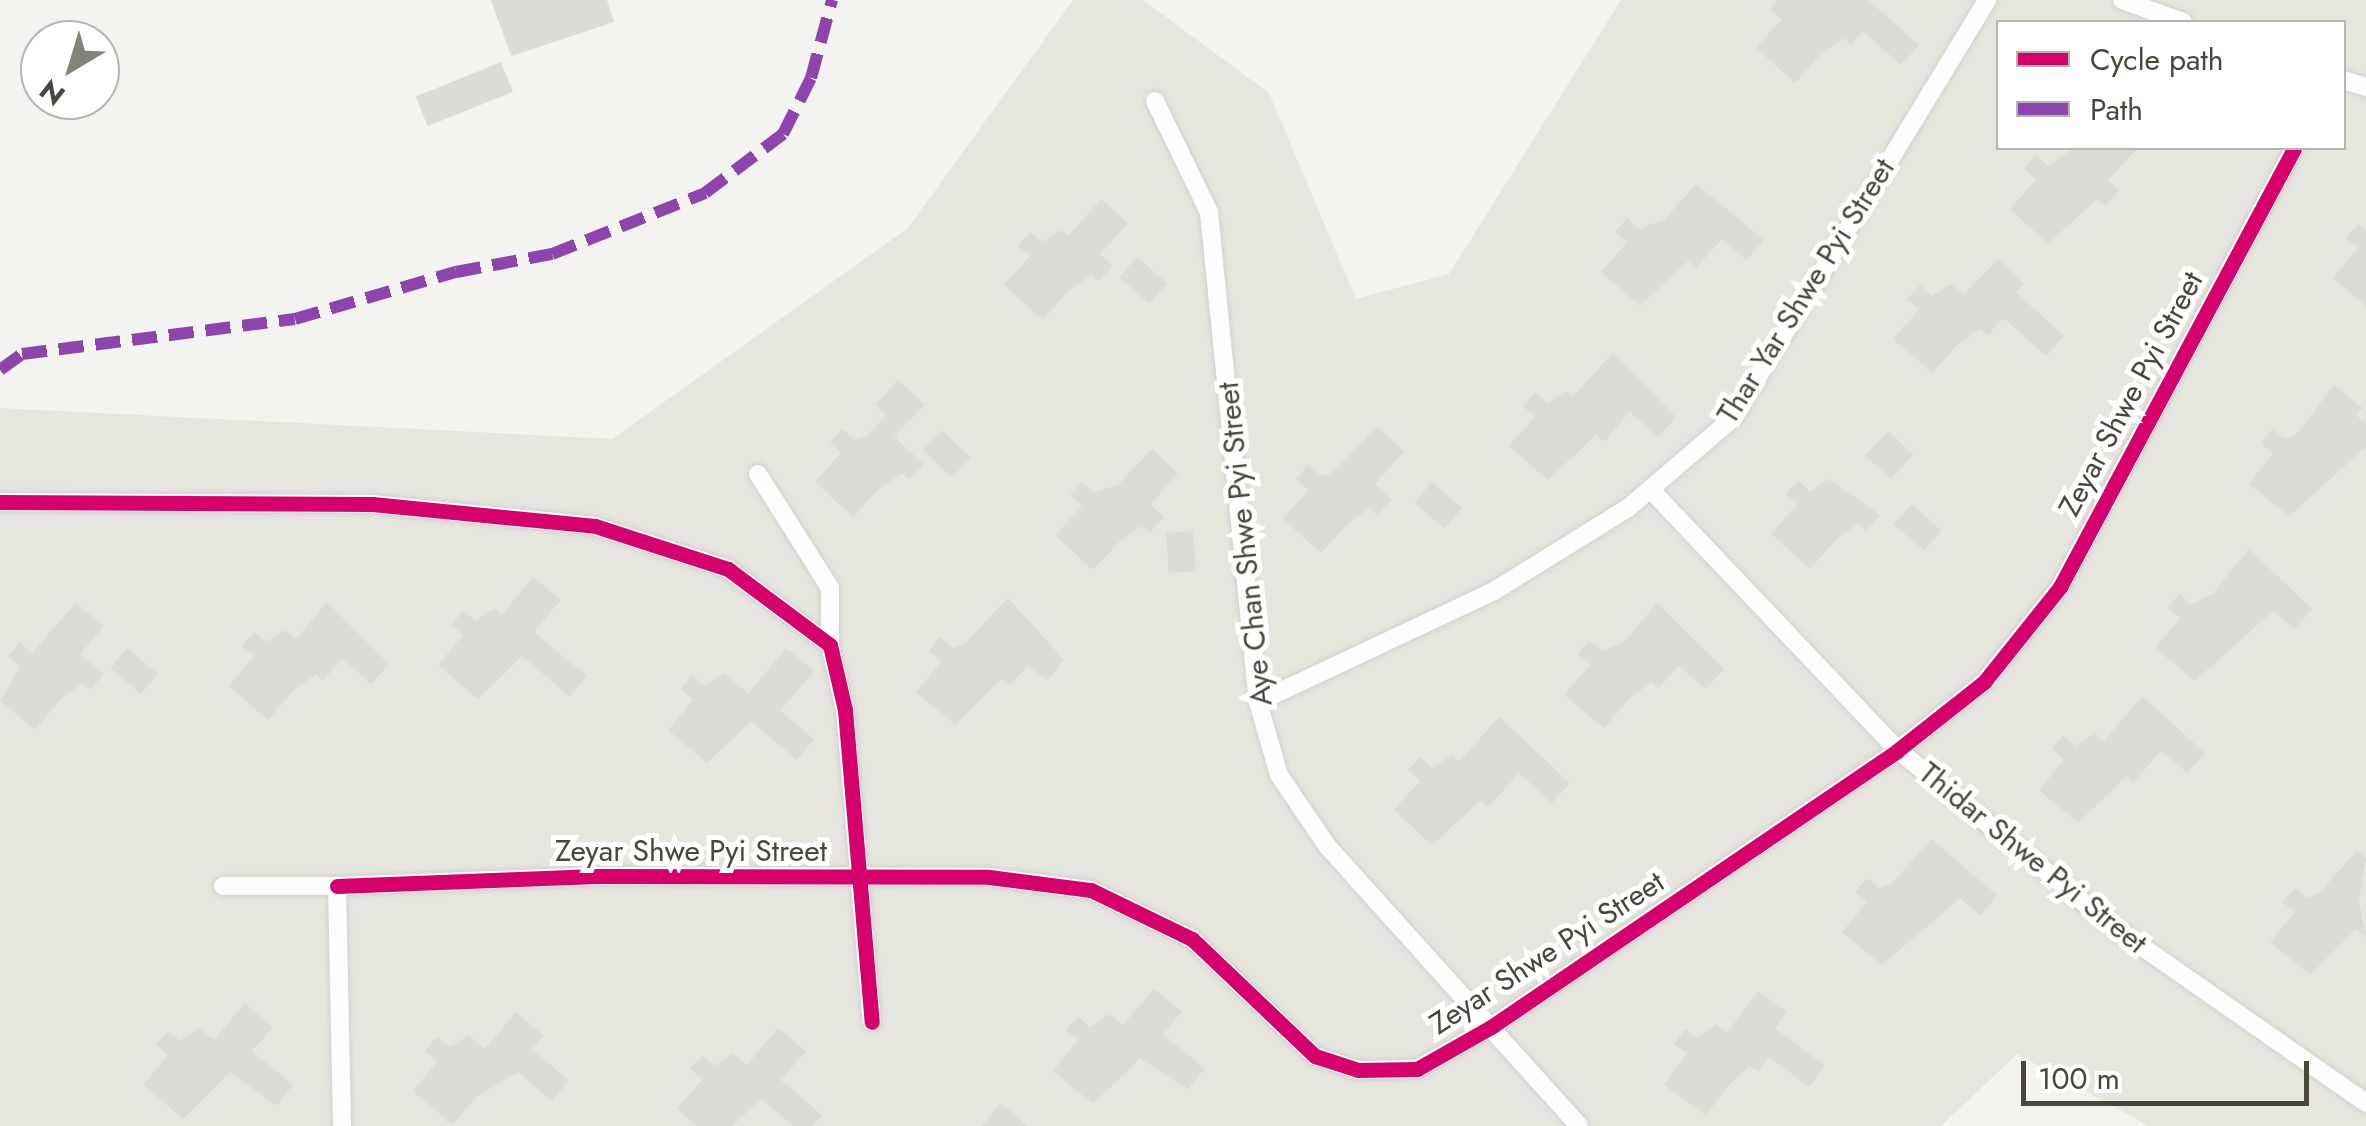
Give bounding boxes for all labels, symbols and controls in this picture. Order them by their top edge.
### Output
north arrow [20,20,120,120]
legend [1996,20,2346,150]
text: Cycle path [2090,38,2223,81]
text: N [31,69,74,115]
text: Path [2090,88,2143,131]
street label: Thar Yar Shwe Pyi Street [1710,152,1902,430]
street label: Zeyar Shwe Pyi Street [2051,266,2211,522]
street label: Aye Chan Shwe Pyi Street [1210,380,1280,708]
street label: Thidar Shwe Pyi Street [1912,755,2154,961]
street label: Zeyar Shwe Pyi Street [555,833,827,869]
street label: Zeyar Shwe Pyi Street [1423,864,1671,1042]
scale bar [2026,1041,2314,1103]
text: 100 m [2038,1057,2120,1100]

